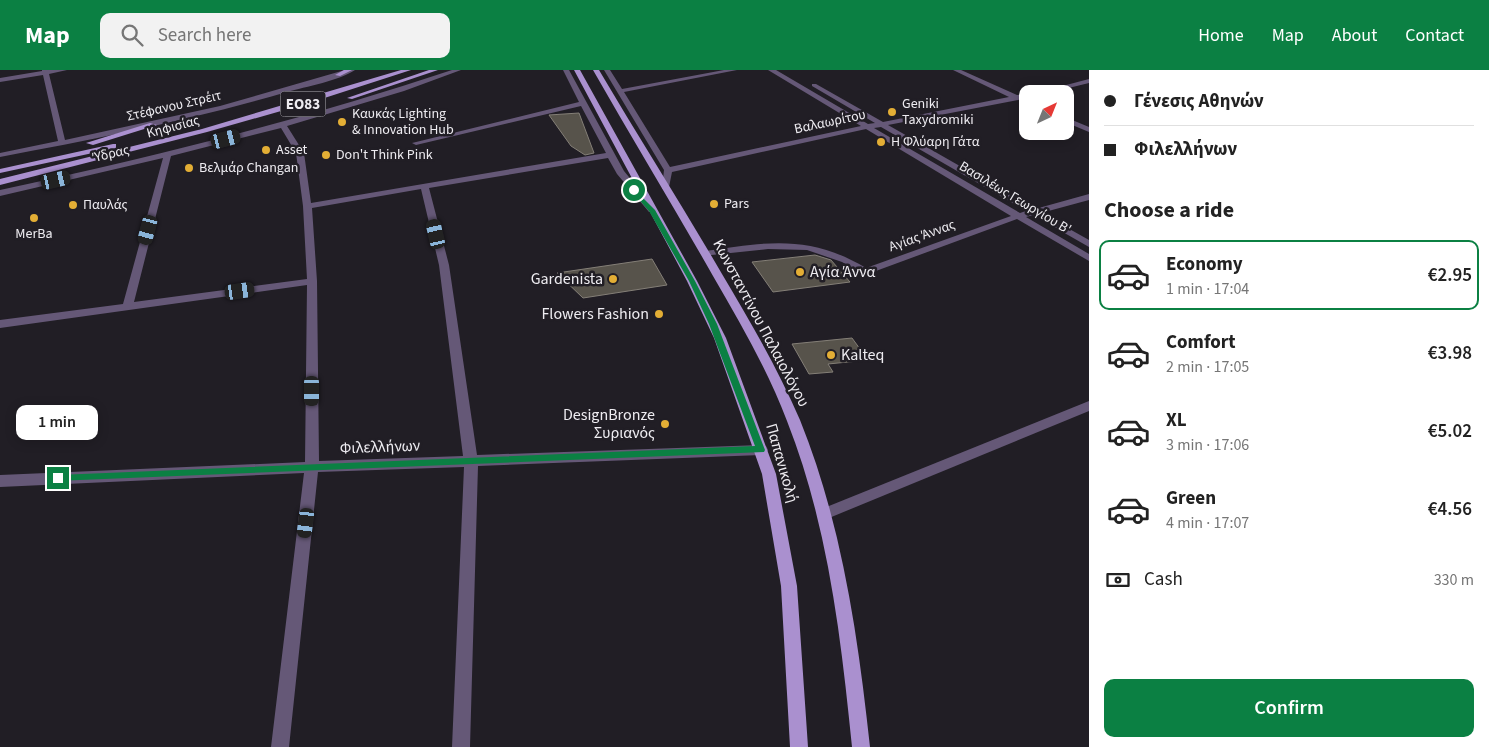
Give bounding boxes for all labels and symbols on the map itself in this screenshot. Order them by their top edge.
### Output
street label: Στέφανου Στρέιτ [125,85,224,127]
north arrow [1019,85,1074,140]
road number: ΕΟ83 [280,92,326,116]
place label: Geniki Taxydromiki [902,94,974,130]
place label: Καυκάς Lighting & Innovation Hub [352,104,454,140]
street label: Βαλαωρίτου [792,105,868,139]
marker: Geniki Taxydromiki [886,106,898,118]
street label: Κηφισίας [144,110,202,144]
marker: Καυκάς Lighting & Innovation Hub [336,116,348,128]
car [209,128,242,150]
place label: Η Φλύαρη Γάτα [891,132,980,152]
marker: Η Φλύαρη Γάτα [875,136,887,148]
street label: Ύδρας [90,140,131,168]
place label: Asset [276,140,307,160]
marker: Asset [260,144,272,156]
place label: Don't Think Pink [336,145,433,165]
marker: Don't Think Pink [320,149,332,161]
street label: Βασιλέως Γεωργίου Β' [955,157,1075,239]
place label: Βελμάρ Changan [199,158,298,178]
marker: Βελμάρ Changan [183,162,195,174]
car [39,169,72,191]
route start [623,179,645,201]
place label: Pars [724,194,749,214]
place label: Παυλάς [83,195,128,215]
marker: Pars [708,198,720,210]
marker: Παυλάς [67,199,79,211]
marker: MerBa [28,212,40,224]
car [136,214,159,246]
street label: Αγίας Άννας [886,215,958,257]
car [425,218,446,250]
place label: MerBa [15,224,53,244]
street label: Κωνσταντίνου Παλαιολόγου [707,235,815,411]
place label: Αγία Άννα [810,261,875,283]
marker: Αγία Άννα [794,266,806,278]
place label: Gardenista [531,268,603,290]
marker: Gardenista [607,273,619,285]
car [224,281,255,301]
place label: Flowers Fashion [541,303,649,325]
marker: Flowers Fashion [653,308,665,320]
place label: Kalteq [841,344,884,366]
marker: Kalteq [825,349,837,361]
car [304,376,319,406]
place label: DesignBronze Συριανός [563,404,655,444]
callout: 1 min [17,406,99,440]
marker: DesignBronze Συριανός [659,418,671,430]
street label: Παπανικολή [760,421,804,505]
street label: Φιλελλήνων [339,435,421,459]
route end [47,467,69,489]
car [296,507,315,539]

